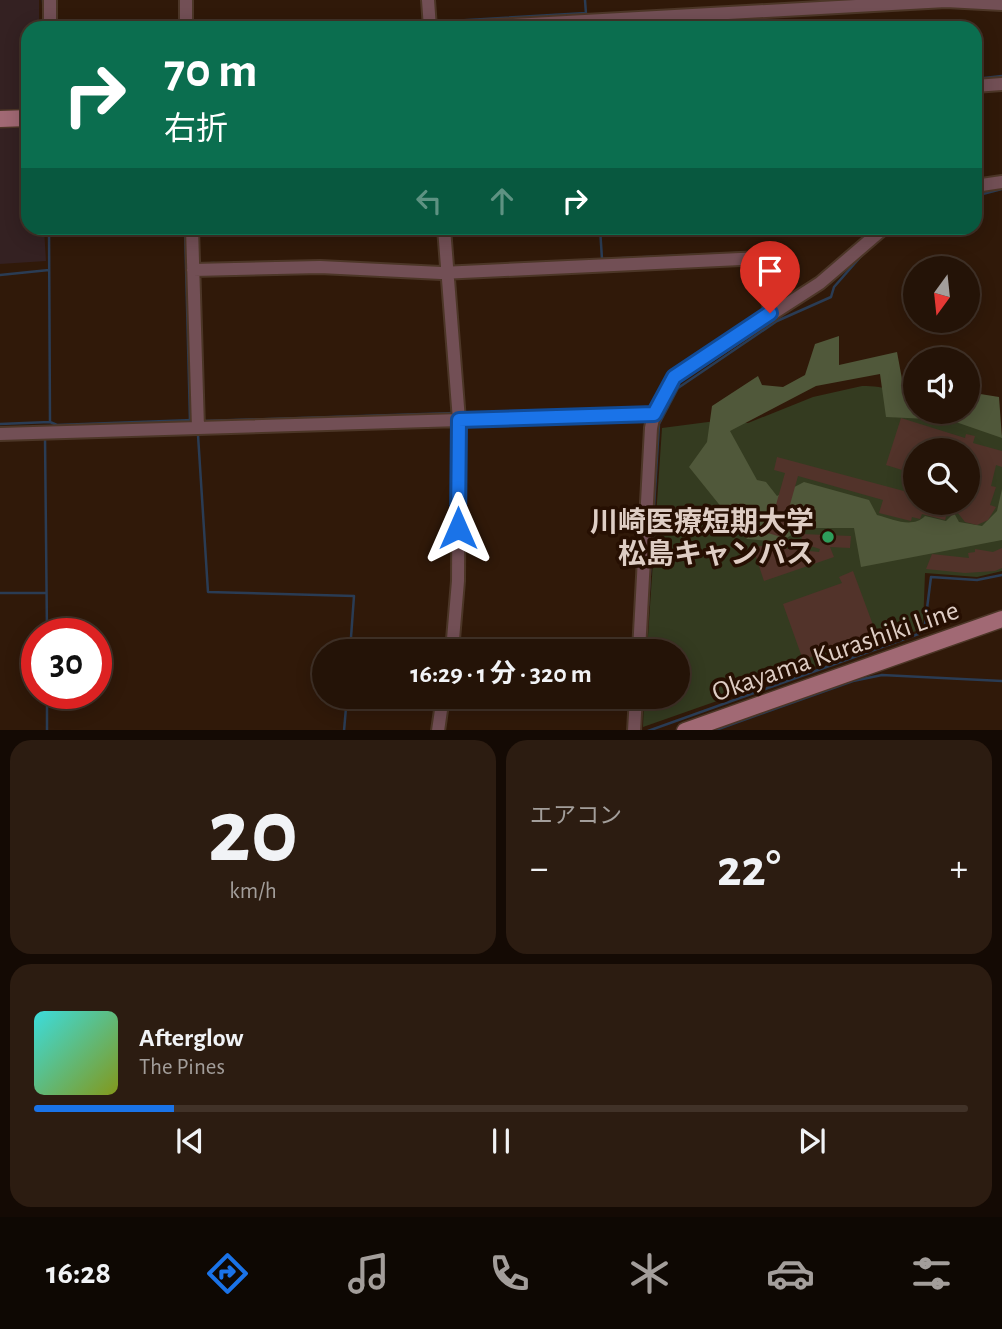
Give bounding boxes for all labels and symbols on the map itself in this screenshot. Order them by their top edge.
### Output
pin [740,241,800,313]
north arrow [903,256,980,332]
position arrow [421,491,495,565]
place label: 川崎医療短期大学 松島キャンパス [590,507,814,569]
marker: 川崎医療短期大学 松島キャンパス [820,529,836,545]
street label: Okayama Kurashiki Line [709,597,963,707]
speed limit sign: 30 [21,618,112,709]

